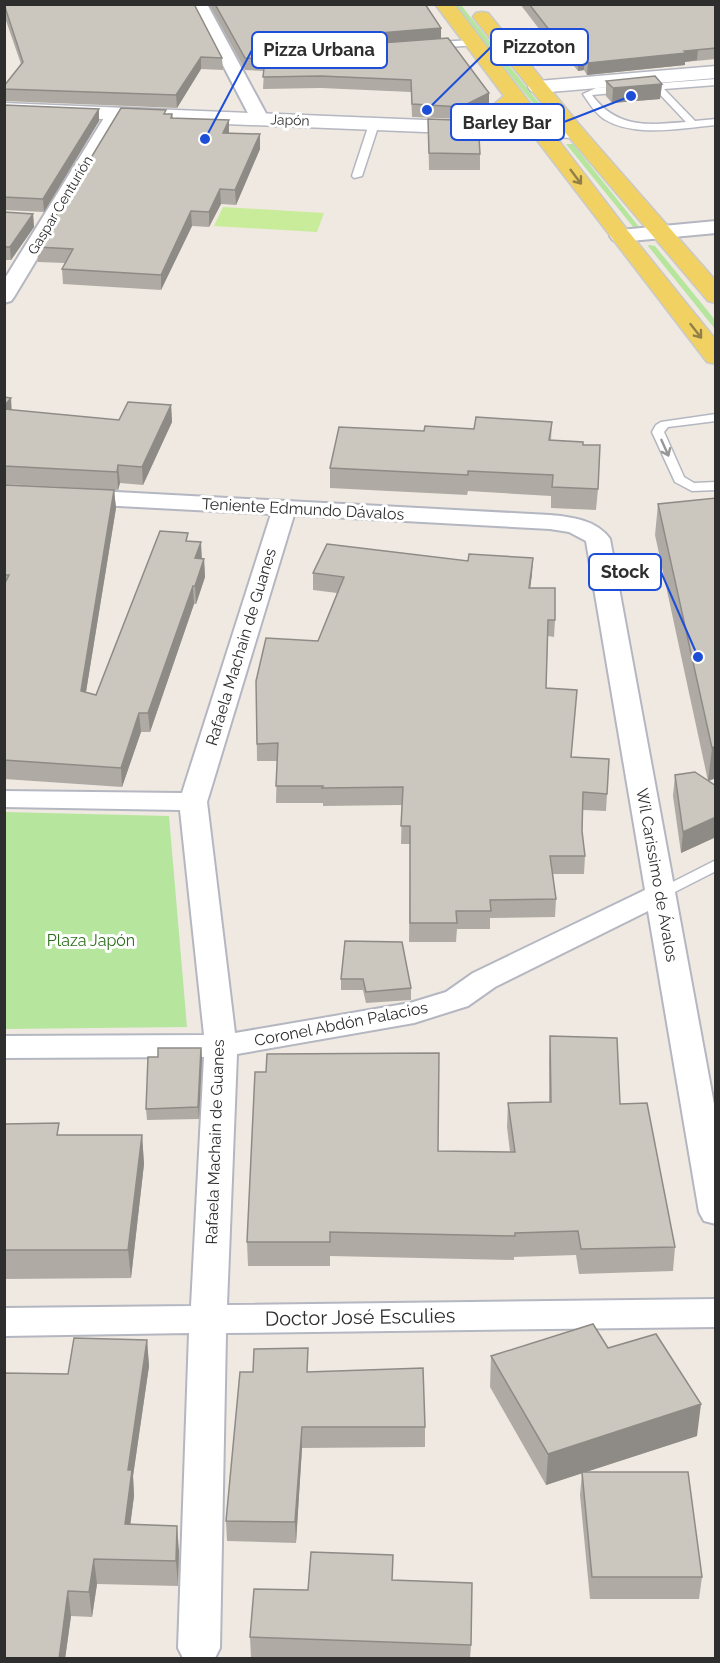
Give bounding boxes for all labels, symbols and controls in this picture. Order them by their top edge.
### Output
callout: Pizzoton [491,29,588,65]
callout: Pizza Urbana [252,32,387,68]
text: Pizzoton [503,36,575,57]
text: Pizza Urbana [263,39,375,60]
callout: Barley Bar [451,104,564,140]
street label: Japón [270,111,310,129]
text: Barley Bar [462,112,552,133]
street label: Gaspar Centurión [24,153,96,257]
one-way arrow [570,169,583,185]
one-way arrow [689,323,702,339]
one-way arrow [660,438,671,456]
street label: Teniente Edmundo Dávalos [201,494,405,524]
street label: Rafaela Machain de Guanes [202,546,280,748]
callout: Stock [589,554,661,590]
text: Stock [601,561,650,582]
street label: Wil Carissimo de Ávalos [632,786,683,964]
park label: Plaza Japón [47,931,135,950]
street label: Coronel Abdón Palacios [253,998,430,1050]
street label: Rafaela Machain de Guanes [202,1039,228,1245]
street label: Doctor José Esculies [265,1303,455,1331]

